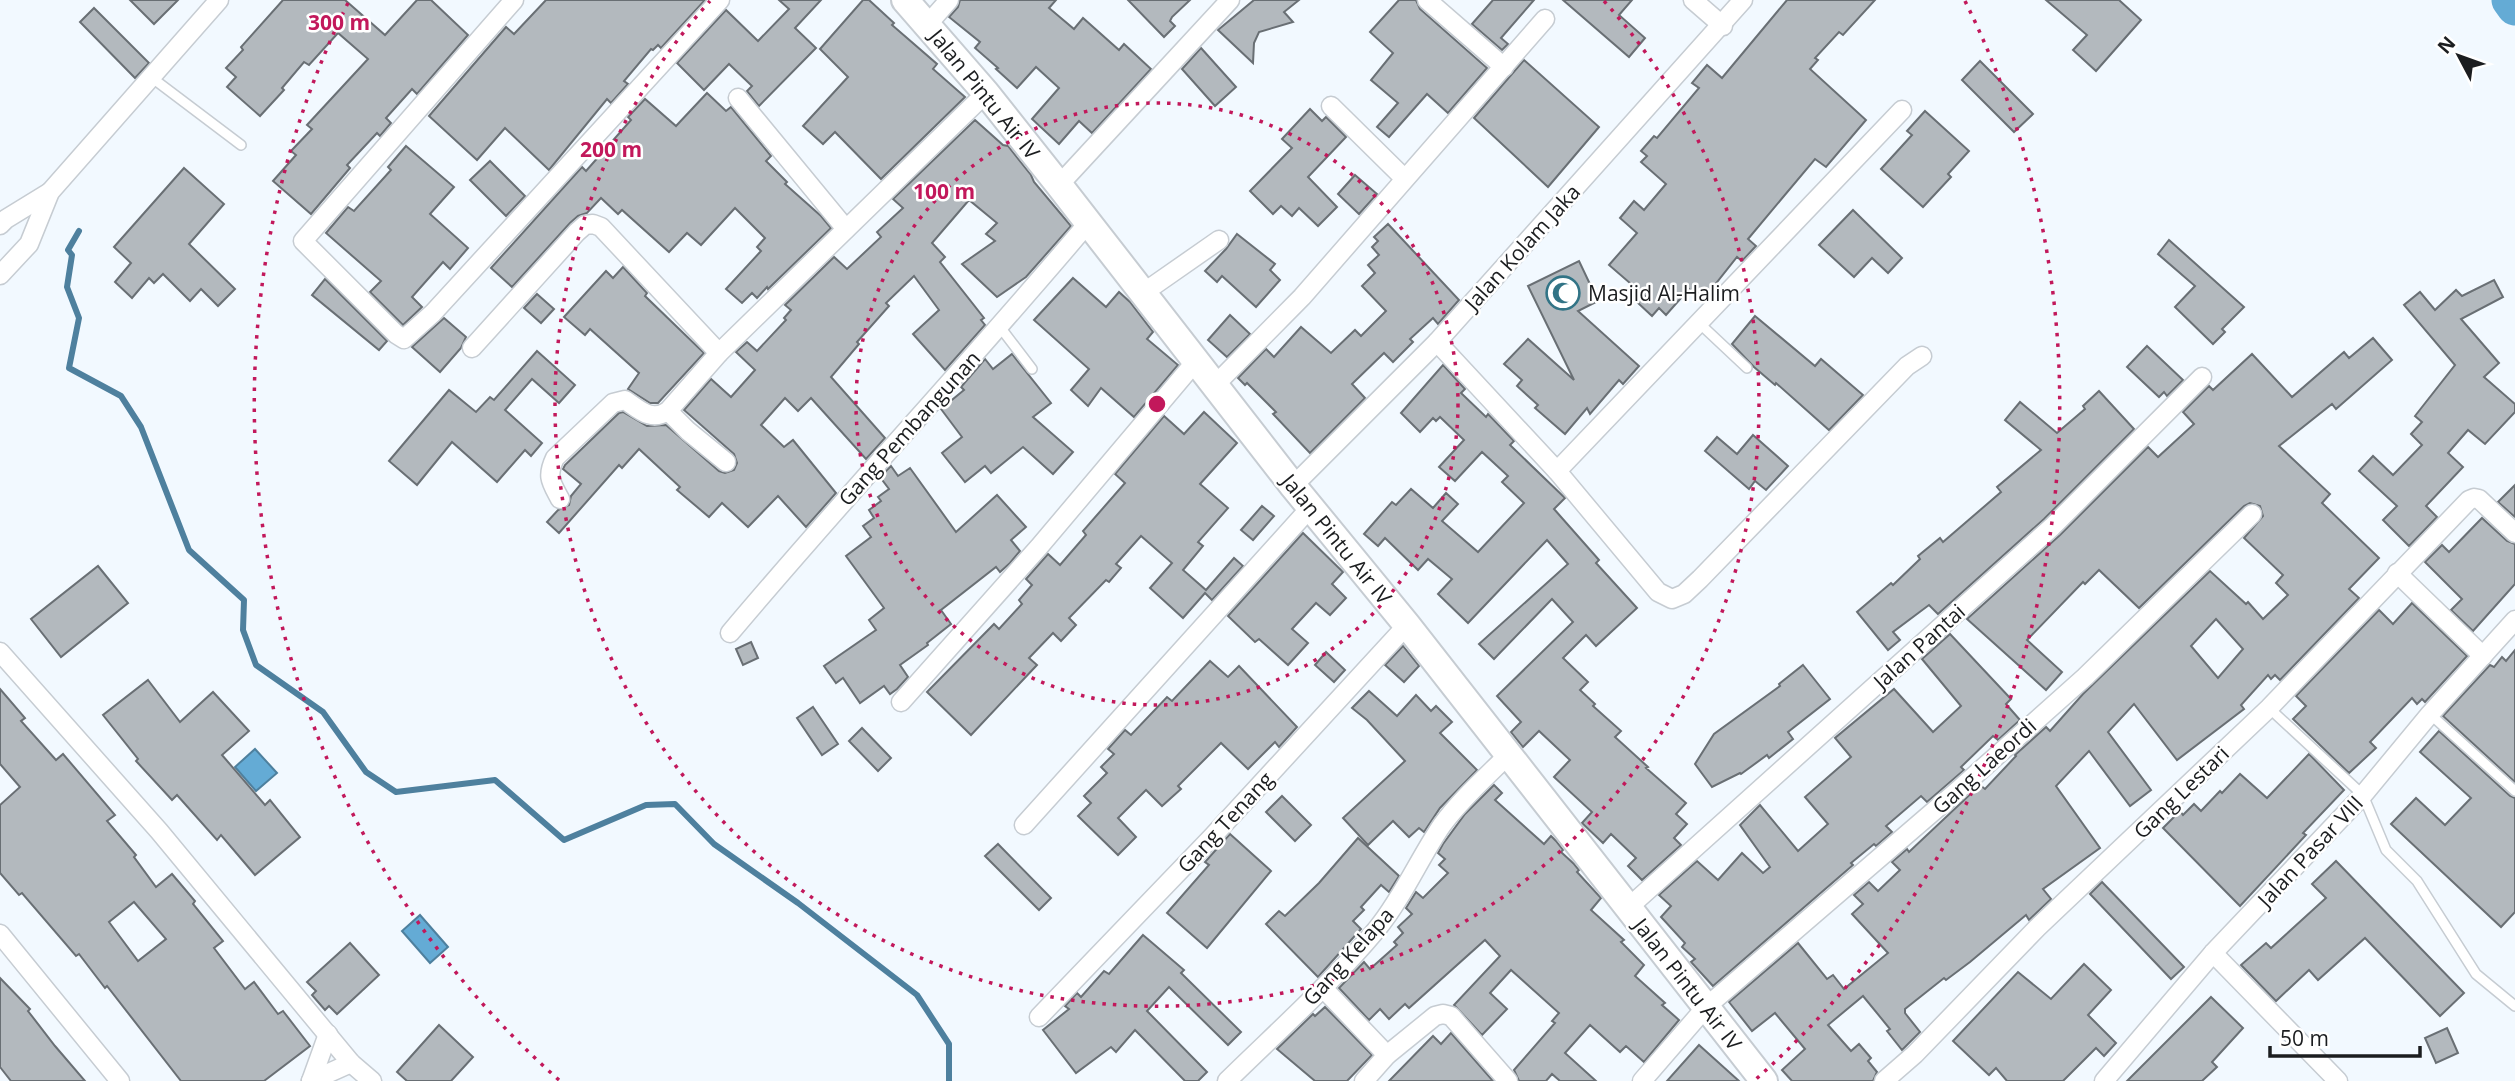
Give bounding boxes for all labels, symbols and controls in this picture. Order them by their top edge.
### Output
text: 300 m [308,8,370,36]
street label: Jalan Pintu Air IV [922,21,1047,165]
north arrow [2424,21,2494,91]
text: N [2431,30,2461,59]
text: 200 m [580,135,642,163]
text: 100 m [913,177,975,205]
street label: Jalan Kolam Jaka [1457,178,1586,317]
mosque icon: Masjid Al-Halim [1544,274,1582,312]
place label: Masjid Al-Halim [1588,279,1740,307]
street label: Gang Pembangunan [832,344,986,512]
centre of rings [1145,392,1169,416]
street label: Jalan Pintu Air IV [1274,466,1399,610]
street label: Jalan Pantai [1866,597,1971,696]
street label: Gang Laeordi [1926,712,2042,820]
street label: Gang Lestari [2127,739,2235,845]
street label: Gang Tenang [1171,765,1279,879]
street label: Jalan Pasar VIII [2250,789,2369,914]
street label: Gang Kelapa [1297,901,1399,1011]
street label: Jalan Pintu Air IV [1626,911,1749,1056]
scale bar [2270,1014,2420,1058]
text: 50 m [2280,1024,2329,1052]

